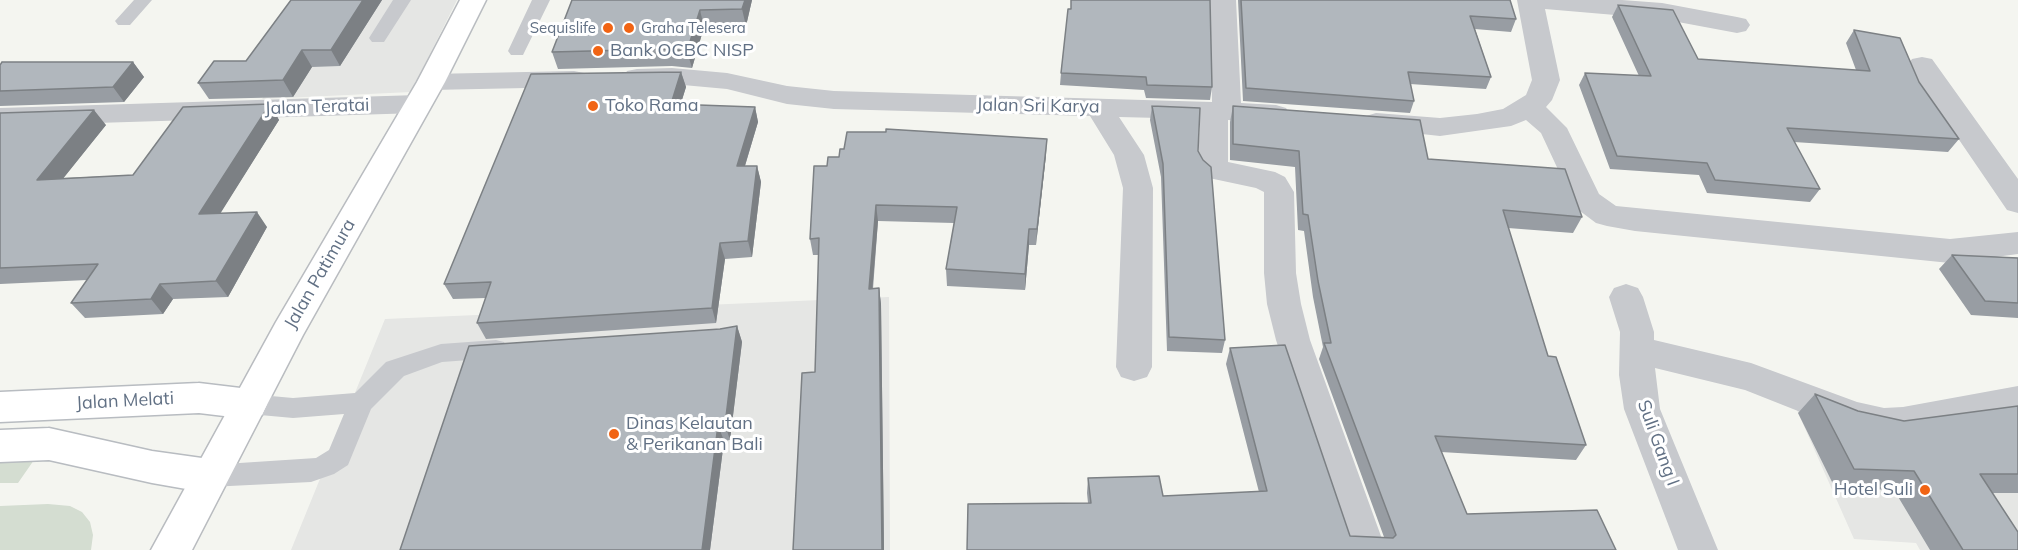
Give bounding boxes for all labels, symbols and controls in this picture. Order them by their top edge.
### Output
place label: Sequislife [530,19,596,37]
place label: Graha Telesera [641,19,746,37]
marker: Sequislife [601,21,615,35]
marker: Graha Telesera [622,21,636,35]
place label: Bank OCBC NISP [610,40,754,62]
marker: Bank OCBC NISP [591,44,605,58]
street label: Jalan Teratai [264,94,370,120]
street label: Jalan Sri Karya [976,94,1100,118]
place label: Toko Rama [605,95,699,117]
marker: Toko Rama [586,99,600,113]
street label: Jalan Patimura [280,215,360,333]
street label: Jalan Melati [76,388,174,414]
street label: Suli Gang I [1633,397,1683,489]
place label: Dinas Kelautan & Perikanan Bali [626,413,763,456]
marker: Dinas Kelautan & Perikanan Bali [607,427,621,441]
place label: Hotel Suli [1834,479,1913,501]
marker: Hotel Suli [1918,483,1932,497]

